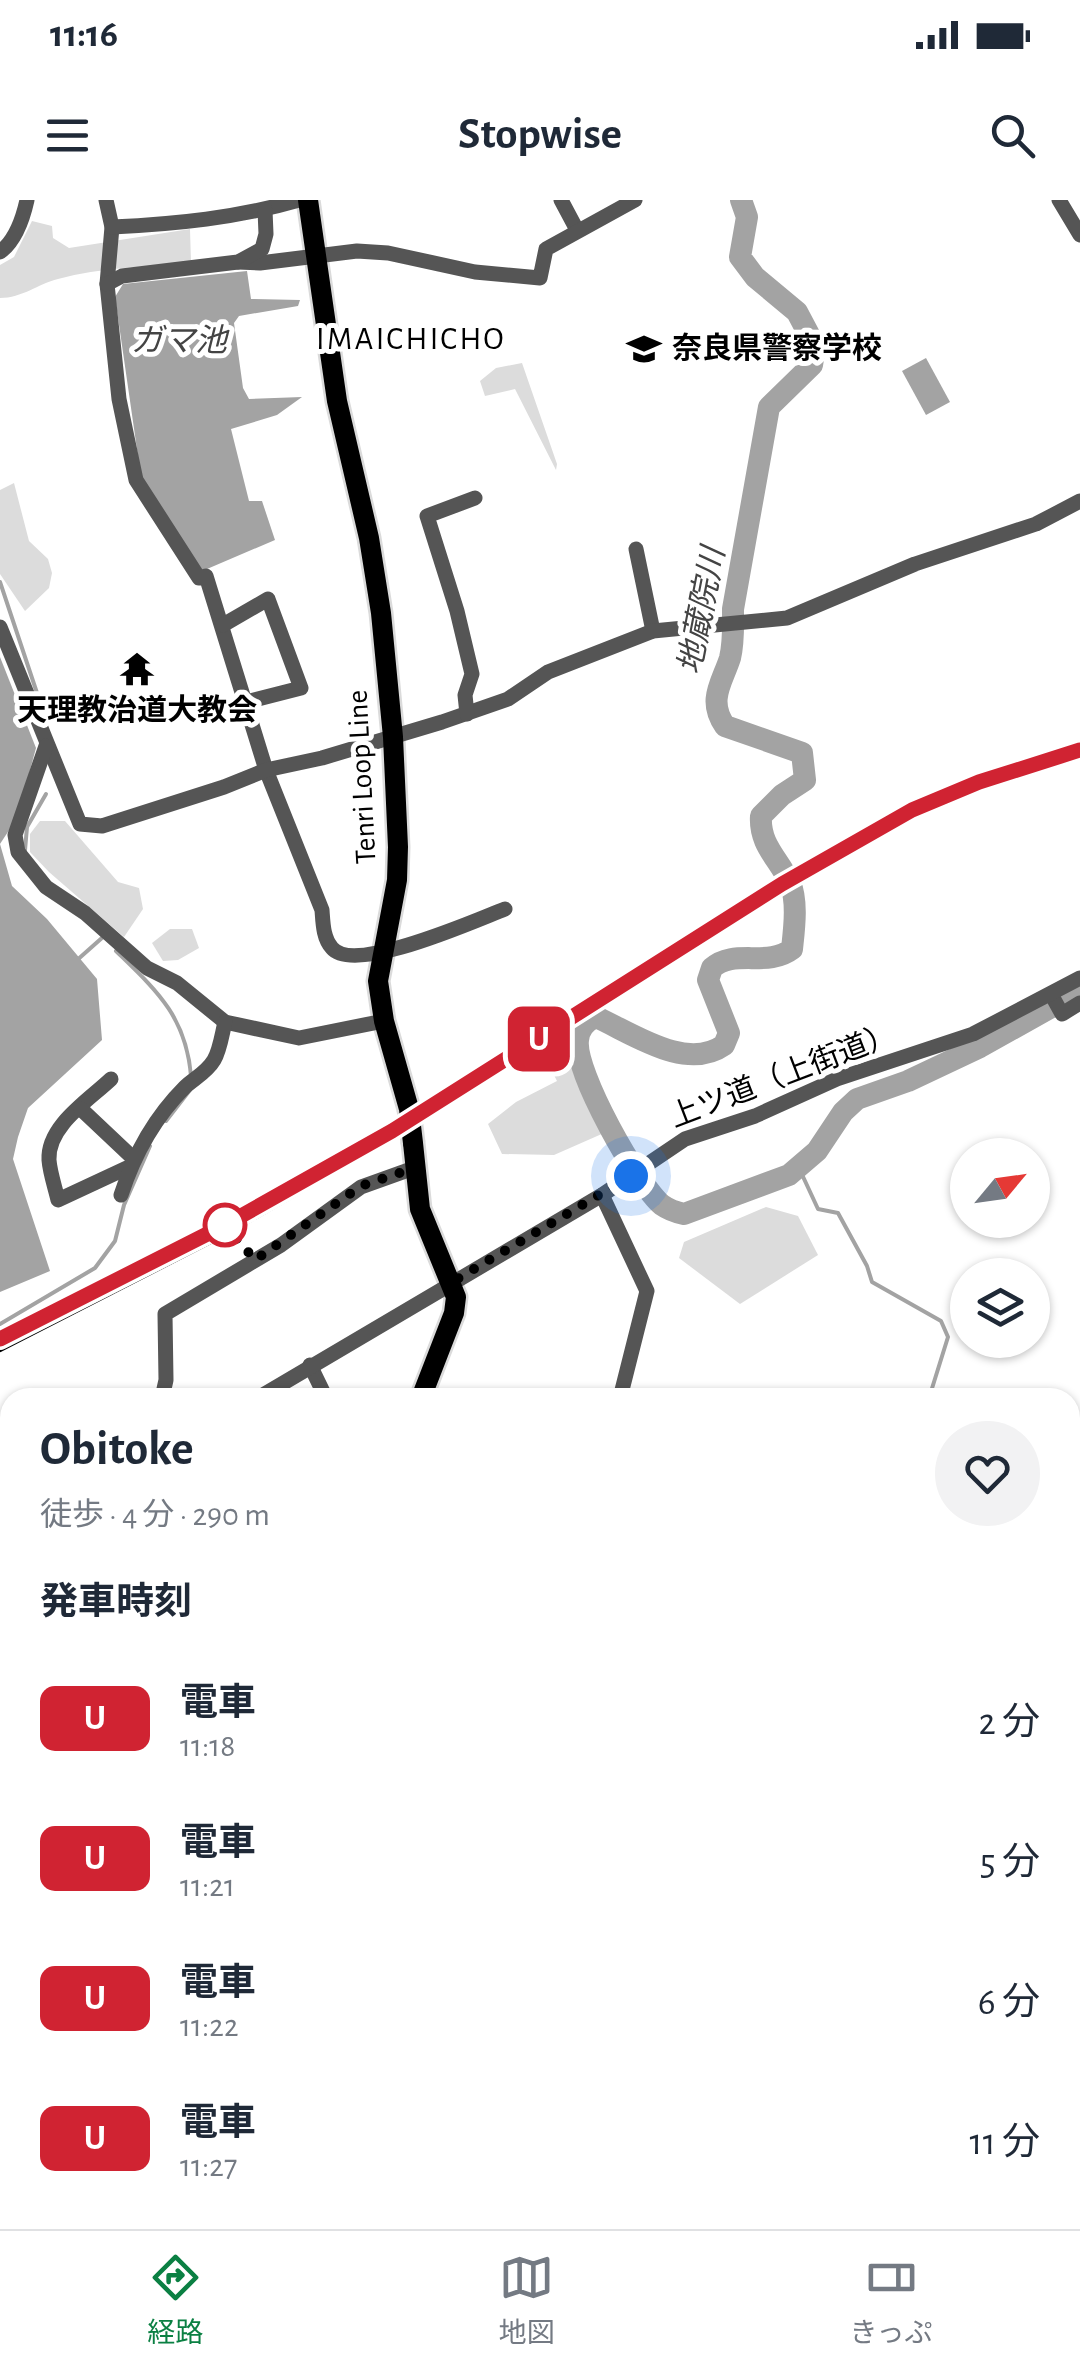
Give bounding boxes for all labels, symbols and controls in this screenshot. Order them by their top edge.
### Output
text: 11:16 [50,16,118,54]
icon: menu [40,108,95,163]
icon: search [985,108,1040,163]
text: Stopwise [458,112,622,157]
district label: IMAICHICHO [316,323,506,355]
water label: ガマ池 [131,324,230,357]
school or university icon: 奈良県警察学校 [625,330,663,368]
place label: 奈良県警察学校 [672,332,882,364]
water label: 地蔵院川 [673,542,730,677]
temple icon: 天理教治道大教会 [118,650,156,688]
street label: Tenri Loop Line [342,689,382,865]
place label: 天理教治道大教会 [17,694,257,726]
line badge: U [506,1006,572,1072]
street label: 上ツ道（上街道） [665,1017,900,1133]
text: U [528,1022,550,1057]
north arrow [950,1138,1050,1238]
map controls [950,1138,1050,1358]
your location [606,1151,656,1201]
unlabelled marker [204,1204,246,1246]
button: layers [950,1258,1050,1358]
button: heart [935,1421,1040,1526]
text: Obitoke [40,1426,194,1474]
text: 徒歩 · 4 分 · 290 m [40,1499,270,1531]
text: 発車時刻 [40,1584,192,1622]
text: 電車 [180,1685,256,1723]
text: U [84,1701,106,1736]
text: 2 分 [978,1704,1040,1742]
text: 11:18 [180,1730,236,1762]
text: 電車 [180,1825,256,1863]
text: U [84,1841,106,1876]
text: 5 分 [980,1844,1040,1882]
text: 11:21 [180,1870,235,1902]
text: 電車 [180,1965,256,2003]
text: U [84,1981,106,2016]
text: 6 分 [978,1984,1040,2022]
text: 11:22 [180,2010,238,2042]
text: 電車 [180,2105,256,2143]
text: U [84,2121,106,2156]
text: 11 分 [970,2124,1040,2162]
text: 11:27 [180,2150,237,2182]
tab: 経路 [148,2250,204,2351]
tab: 地図 [499,2250,555,2351]
tab: きっぷ [850,2250,932,2351]

